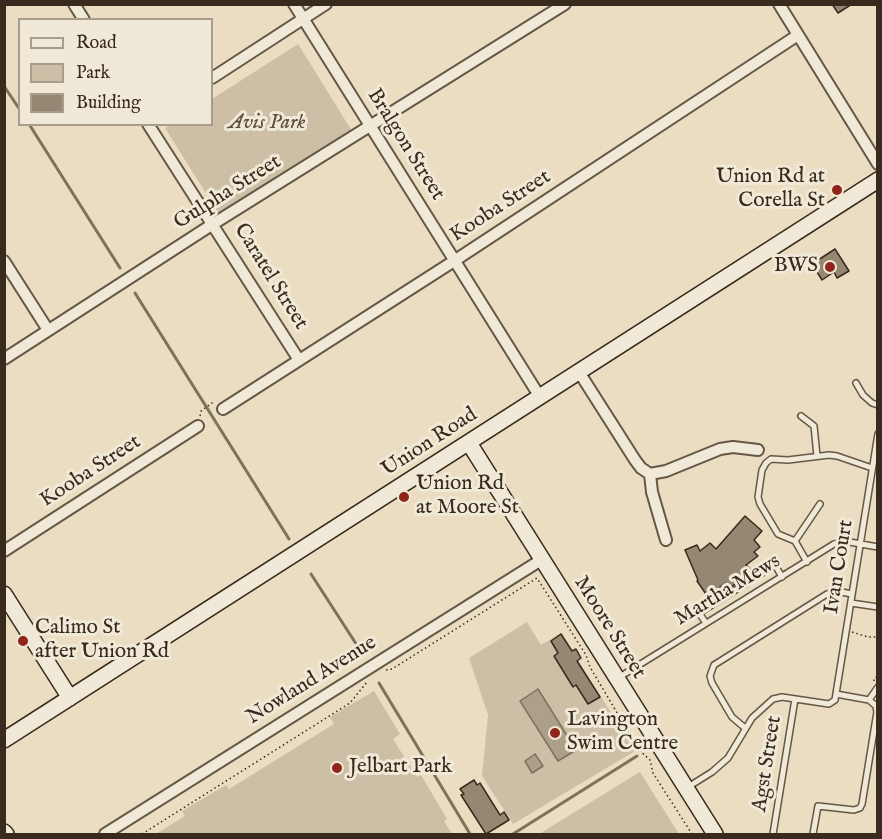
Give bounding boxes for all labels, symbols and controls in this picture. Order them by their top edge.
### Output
legend [18,18,213,126]
text: Road [76,32,117,55]
text: Park [76,62,110,85]
street label: Bralgon Street [361,84,449,206]
text: Building [76,92,141,115]
park label: Avis Park [229,111,305,137]
street label: Gulpha Street [170,150,286,236]
street label: Kooba Street [446,165,556,249]
place label: Union Rd at Corella St [716,165,825,215]
marker: Union Rd at Corella St [830,183,844,197]
street label: Caratel Street [227,219,313,335]
place label: BWS [774,254,818,280]
marker: BWS [823,260,837,274]
street label: Union Road [378,403,482,483]
street label: Kooba Street [36,430,146,514]
place label: Union Rd at Moore St [416,472,519,522]
marker: Union Rd at Moore St [397,490,411,504]
street label: Ivan Court [820,518,860,616]
street label: Martha Mews [671,550,785,632]
street label: Moore Street [568,572,650,684]
place label: Calimo St after Union Rd [35,616,169,666]
street label: Nowland Avenue [242,631,382,731]
marker: Calimo St after Union Rd [16,634,30,648]
place label: Lavington Swim Centre [567,708,678,758]
street label: Agst Street [748,714,788,814]
marker: Lavington Swim Centre [548,726,562,740]
place label: Jelbart Park [349,755,452,781]
marker: Jelbart Park [330,761,344,775]

